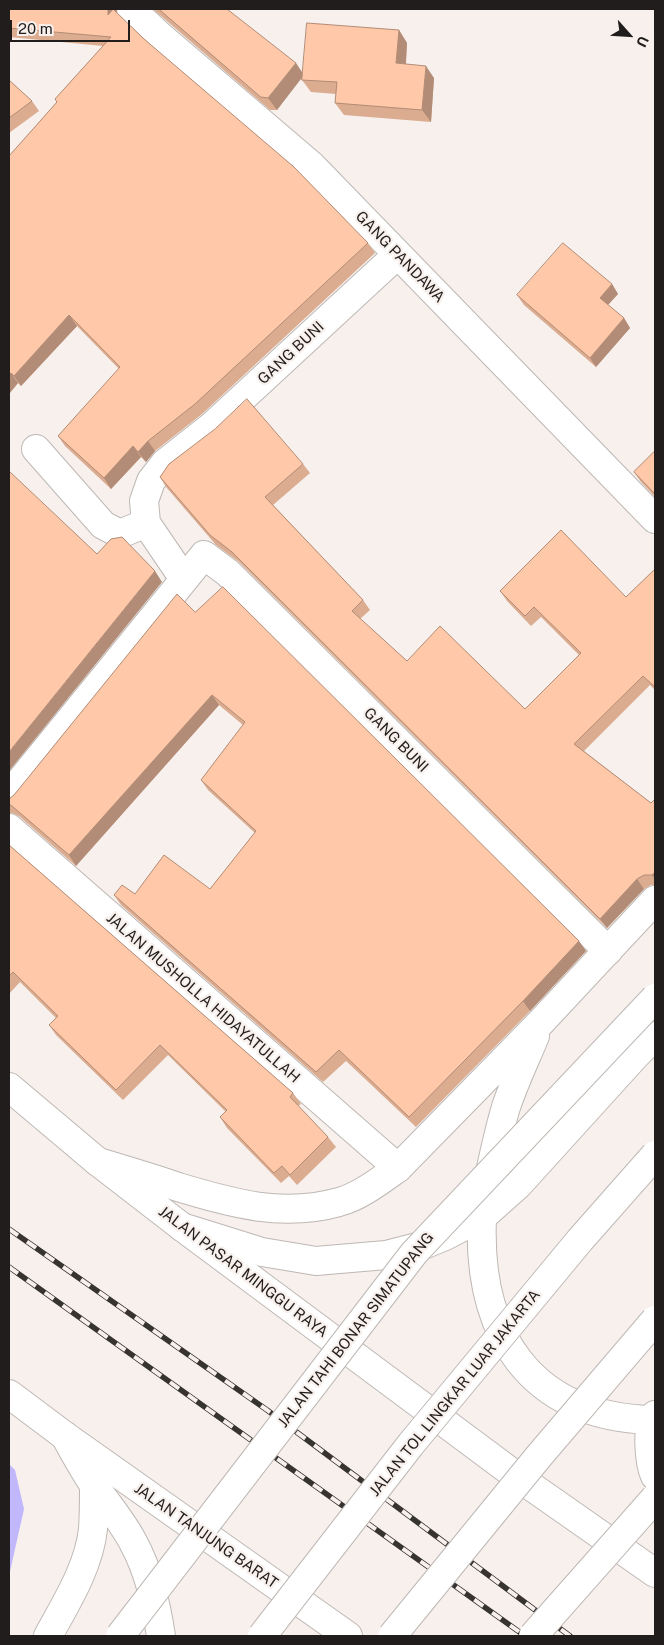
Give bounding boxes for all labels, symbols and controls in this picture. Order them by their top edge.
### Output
scale bar [12,10,132,42]
north arrow [604,10,654,60]
text: 20 m [18,20,53,37]
text: U [633,34,652,50]
street label: GANG PANDAWA [352,207,448,307]
street label: GANG BUNI [254,318,328,388]
street label: GANG BUNI [360,704,432,776]
street label: JALAN MUSHOLLA HIDAYATULLAH [103,909,303,1087]
street label: JALAN PASAR MINGGU RAYA [155,1203,331,1341]
street label: JALAN TAHI BONAR SIMATUPANG [274,1229,438,1431]
street label: JALAN TOL LINGKAR LUAR JAKARTA [366,1286,544,1500]
street label: JALAN TANJUNG BARAT [131,1479,281,1593]

